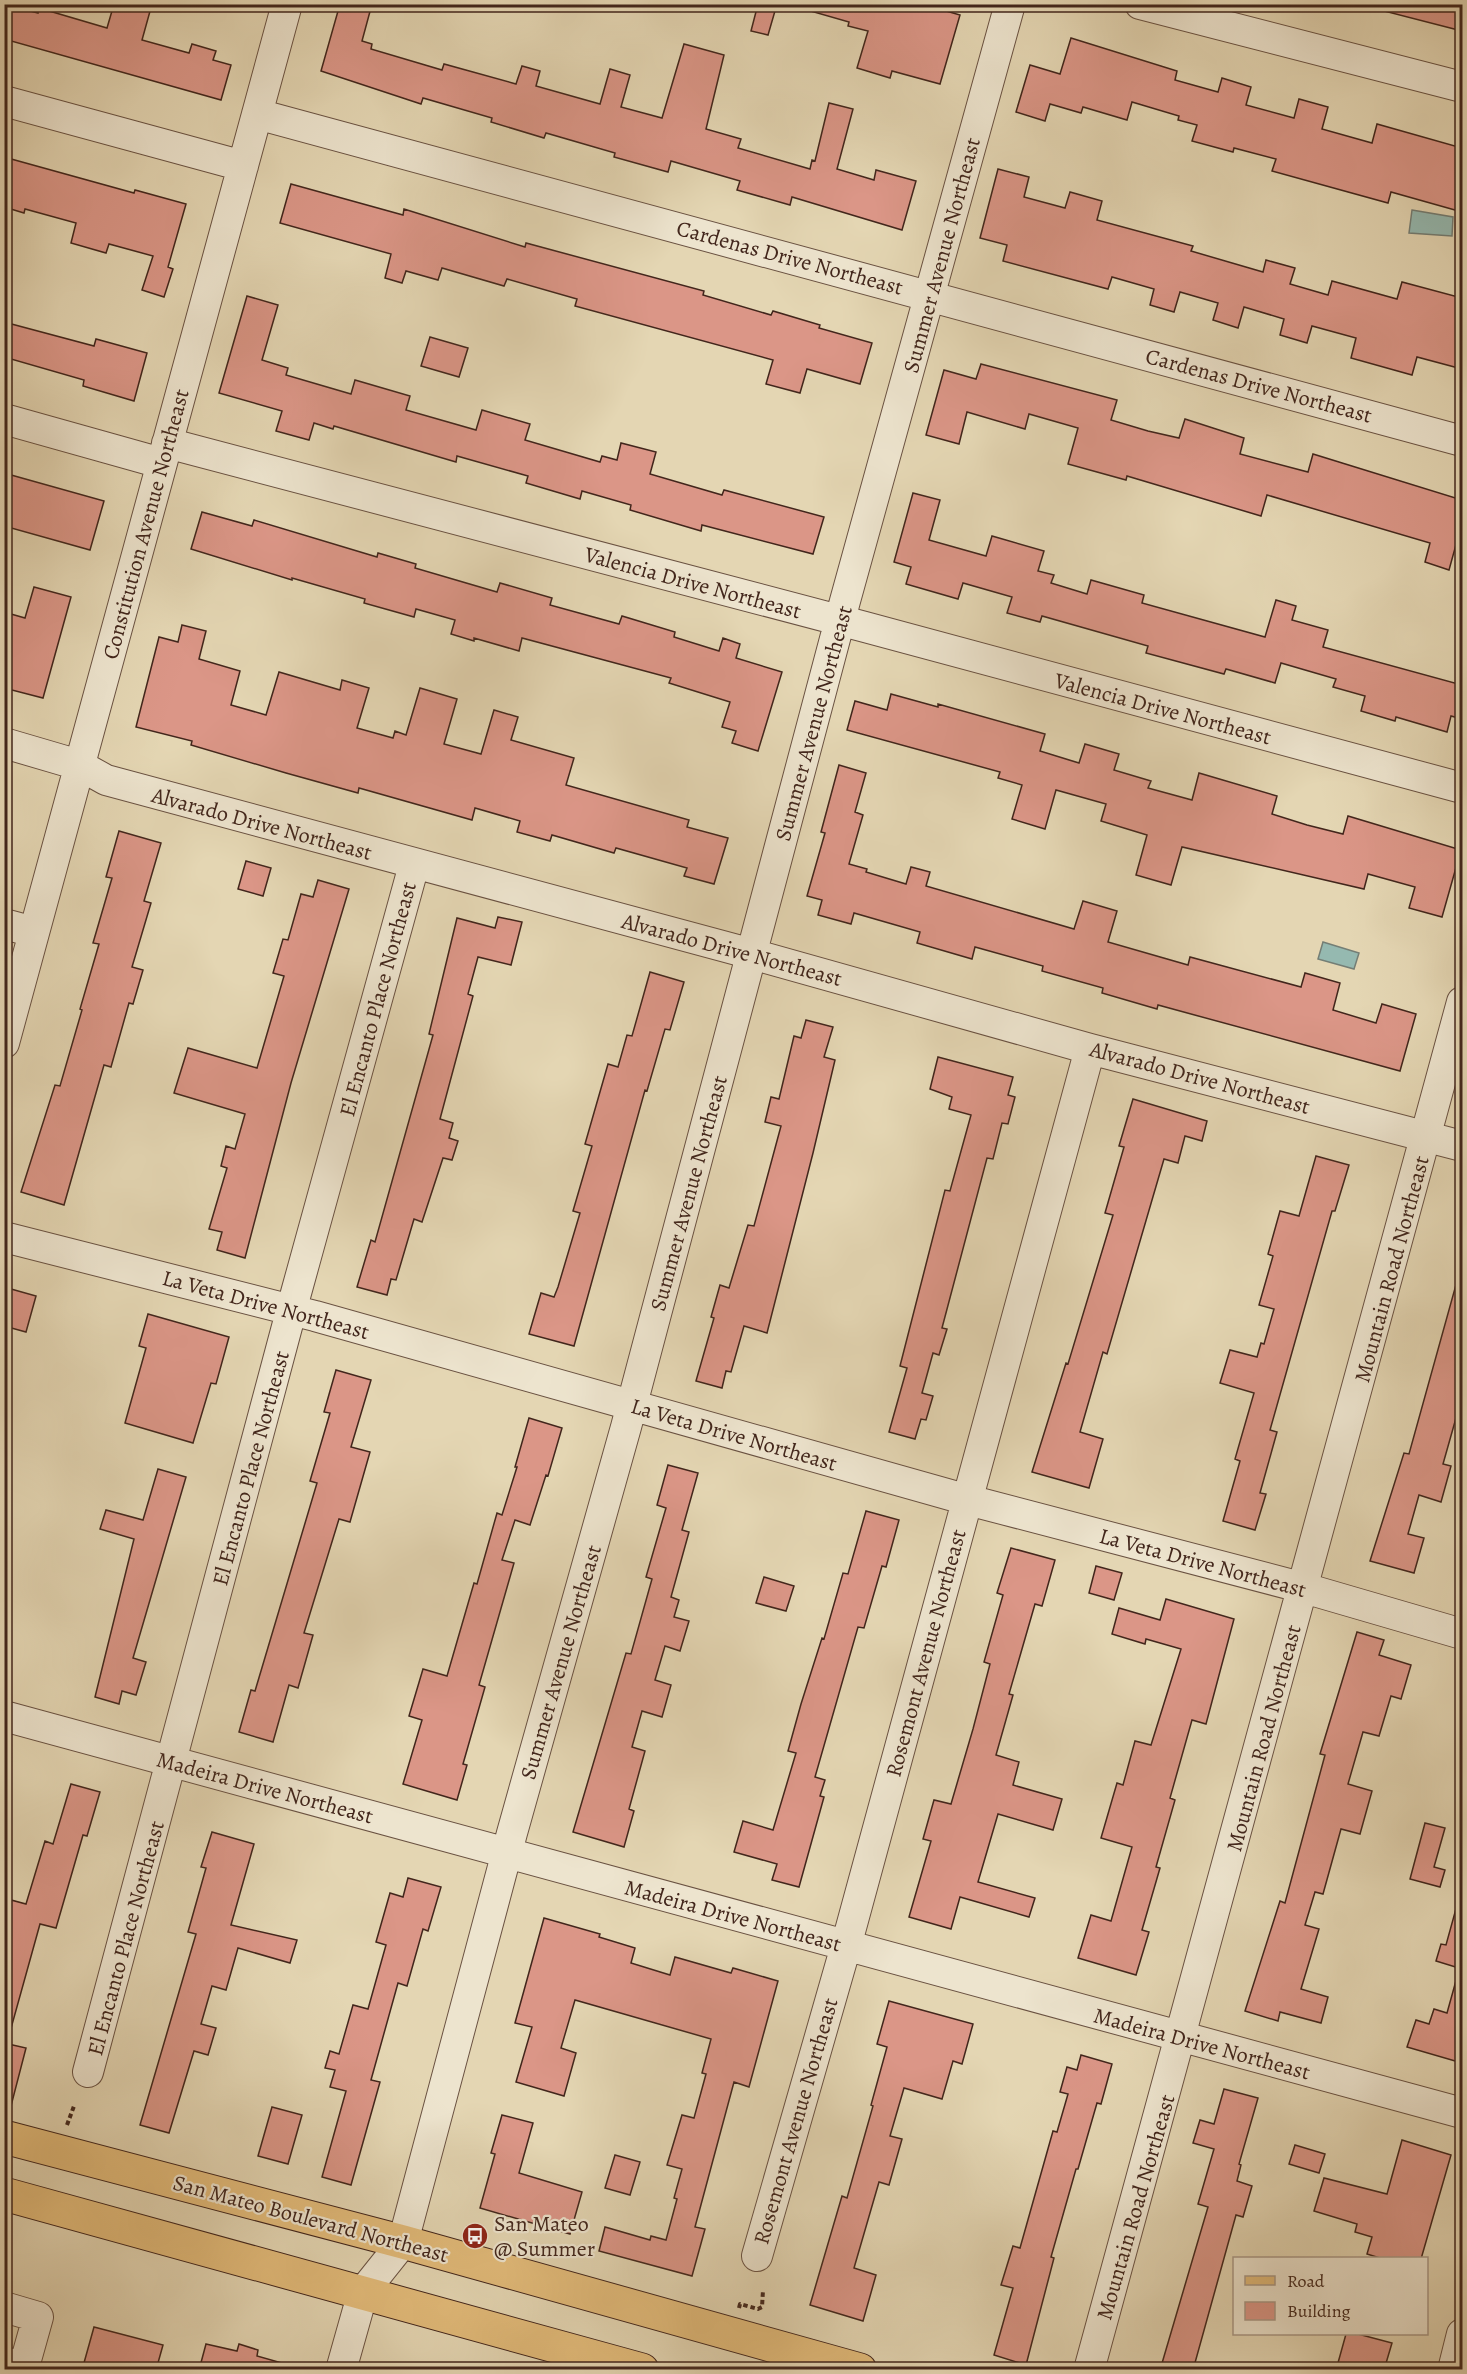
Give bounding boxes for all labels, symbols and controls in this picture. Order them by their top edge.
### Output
street label: Summer Avenue Northeast [896,134,988,376]
street label: Cardenas Drive Northeast [673,213,906,303]
street label: Cardenas Drive Northeast [1142,341,1375,431]
street label: Constitution Avenue Northeast [95,386,196,663]
street label: Valencia Drive Northeast [580,539,804,626]
street label: Summer Avenue Northeast [768,602,860,844]
street label: Valencia Drive Northeast [1050,665,1274,752]
street label: Alvarado Drive Northeast [147,780,375,868]
street label: El Encanto Place Northeast [332,878,424,1120]
street label: Alvarado Drive Northeast [617,906,845,994]
street label: Alvarado Drive Northeast [1085,1034,1313,1122]
street label: Summer Avenue Northeast [643,1072,735,1314]
street label: Mountain Road Northeast [1347,1153,1437,1386]
street label: La Veta Drive Northeast [159,1263,372,1347]
street label: El Encanto Place Northeast [205,1347,297,1589]
street label: La Veta Drive Northeast [627,1391,840,1479]
street label: La Veta Drive Northeast [1096,1521,1309,1605]
street label: Rosemont Avenue Northeast [878,1526,973,1780]
street label: Summer Avenue Northeast [513,1542,609,1783]
street label: Mountain Road Northeast [1219,1622,1309,1855]
street label: Madeira Drive Northeast [153,1745,376,1831]
street label: El Encanto Place Northeast [80,1817,172,2059]
street label: Madeira Drive Northeast [621,1873,844,1959]
street label: Rosemont Avenue Northeast [746,1994,846,2248]
street label: Madeira Drive Northeast [1090,2001,1313,2087]
street label: Mountain Road Northeast [1089,2091,1183,2324]
street label: San Mateo Boulevard Northeast [170,2168,452,2270]
place label: San Mateo @ Summer [494,2209,595,2264]
bus stop icon: San Mateo @ Summer [460,2221,490,2251]
legend [1233,2257,1428,2335]
text: Road [1287,2269,1325,2293]
text: Building [1287,2299,1351,2323]

